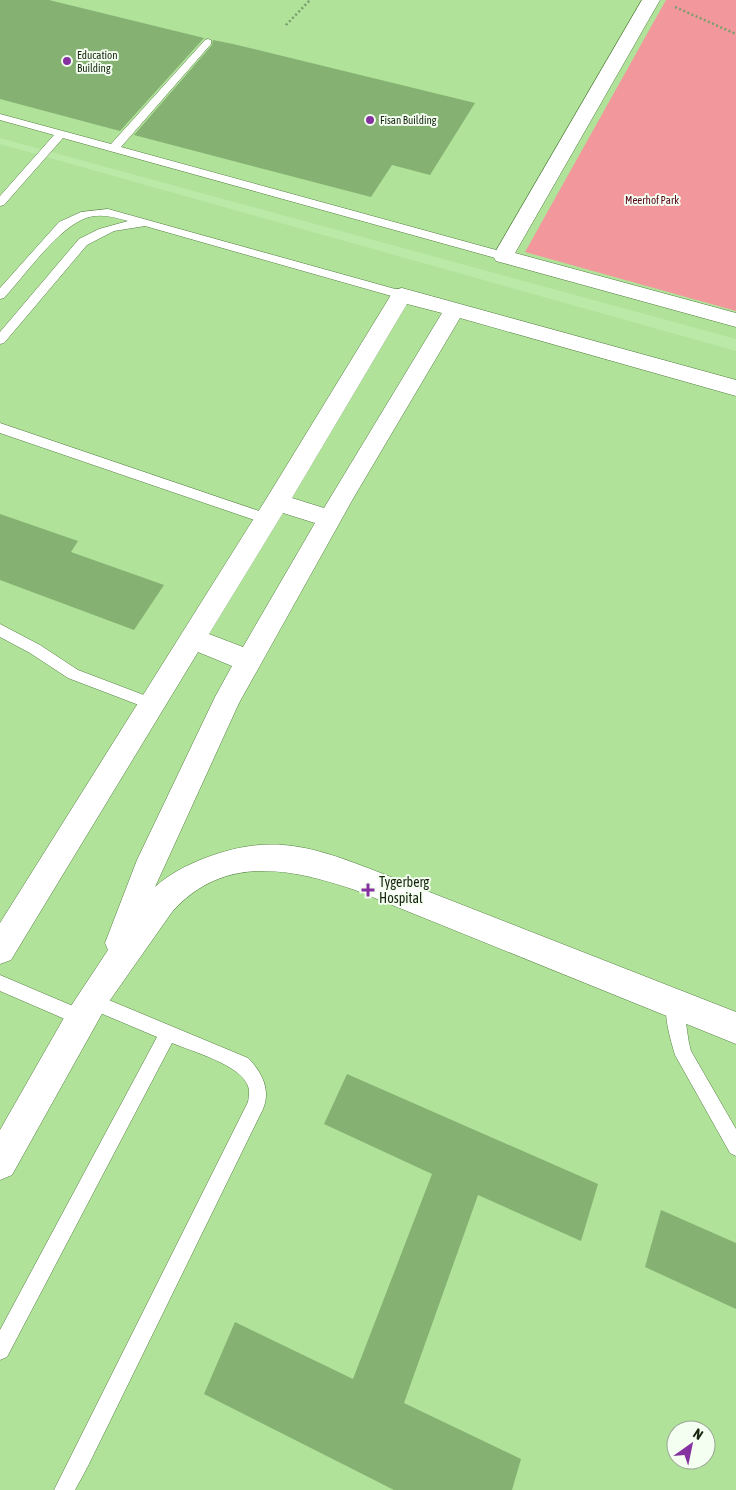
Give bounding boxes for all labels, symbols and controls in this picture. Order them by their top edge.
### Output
place label: Education Building [77,49,118,74]
marker: Education Building [61,55,73,67]
marker: Fisan Building [364,114,376,126]
place label: Fisan Building [380,114,437,126]
park label: Meerhof Park [625,194,679,206]
place label: Tygerberg Hospital [379,874,429,906]
marker: Tygerberg Hospital [361,883,375,897]
north arrow [666,1420,716,1470]
text: N [690,1425,706,1443]

